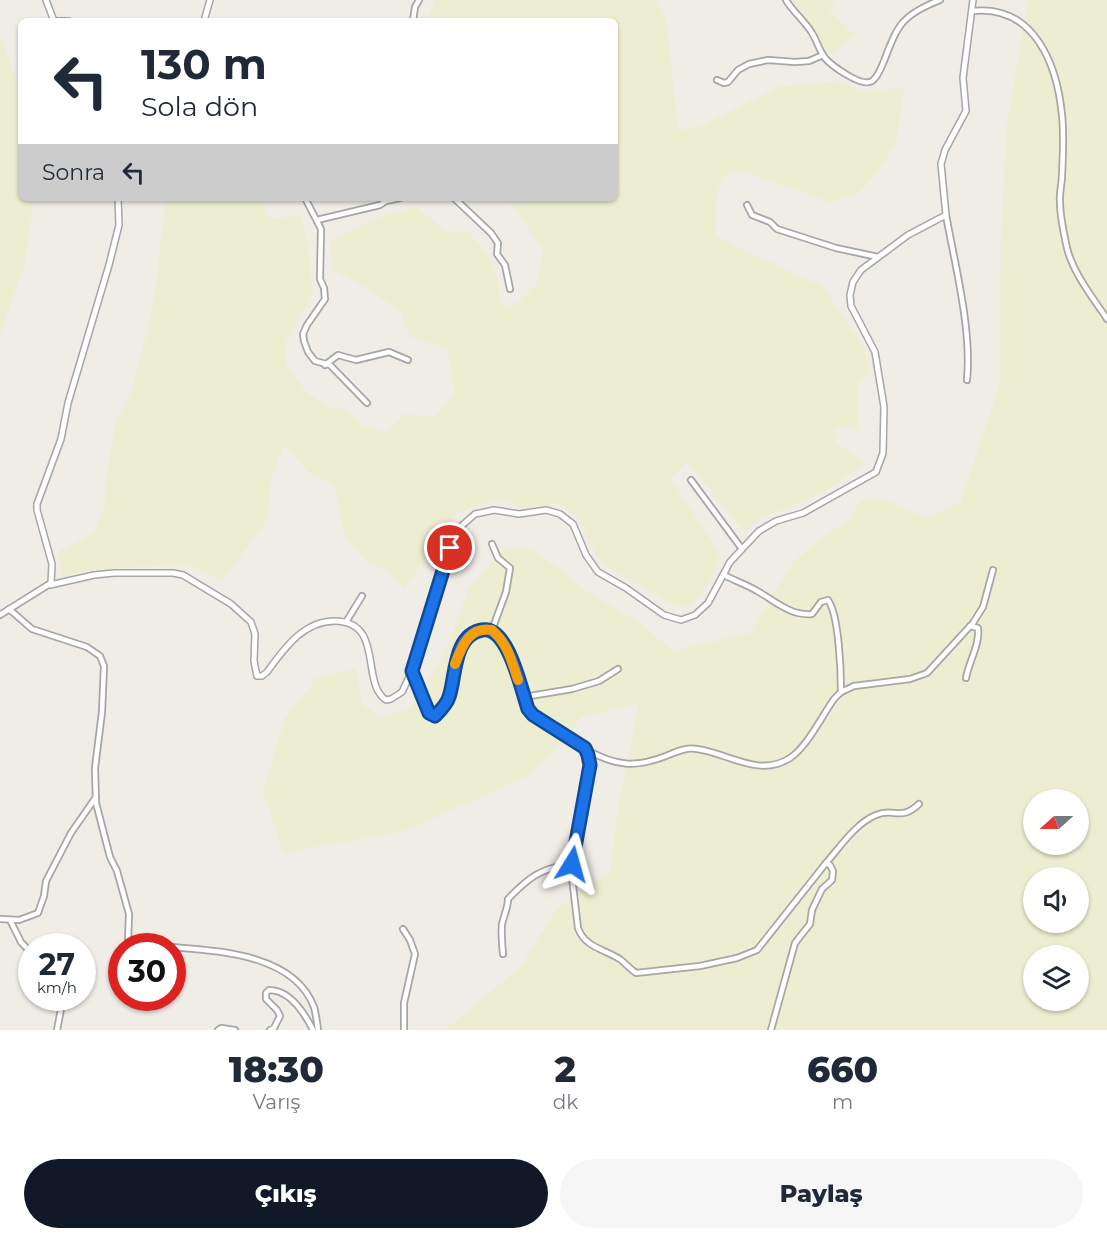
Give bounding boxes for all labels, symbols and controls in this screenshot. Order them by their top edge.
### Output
text: 130 m [141,38,267,90]
icon: left [42,42,120,120]
text: Sola dön [141,90,258,123]
icon: left [117,156,150,189]
text: Sonra [42,159,105,186]
pin [424,522,475,573]
icon: arrive [433,531,466,564]
north arrow [1023,789,1089,855]
map controls [1023,789,1089,1011]
position arrow [540,832,604,896]
button: sound [1023,867,1089,933]
speed limit sign: 30 [108,933,186,1011]
button: layers [1023,945,1089,1011]
text: 27 [39,946,75,983]
text: km/h [37,978,77,997]
text: 18:30 [229,1047,324,1091]
text: 2 [555,1047,576,1091]
text: 660 [807,1047,878,1091]
text: Varış [252,1090,300,1114]
text: dk [553,1090,578,1114]
text: m [832,1090,853,1114]
button: Çıkış [24,1159,548,1228]
button: Paylaş [560,1159,1083,1228]

